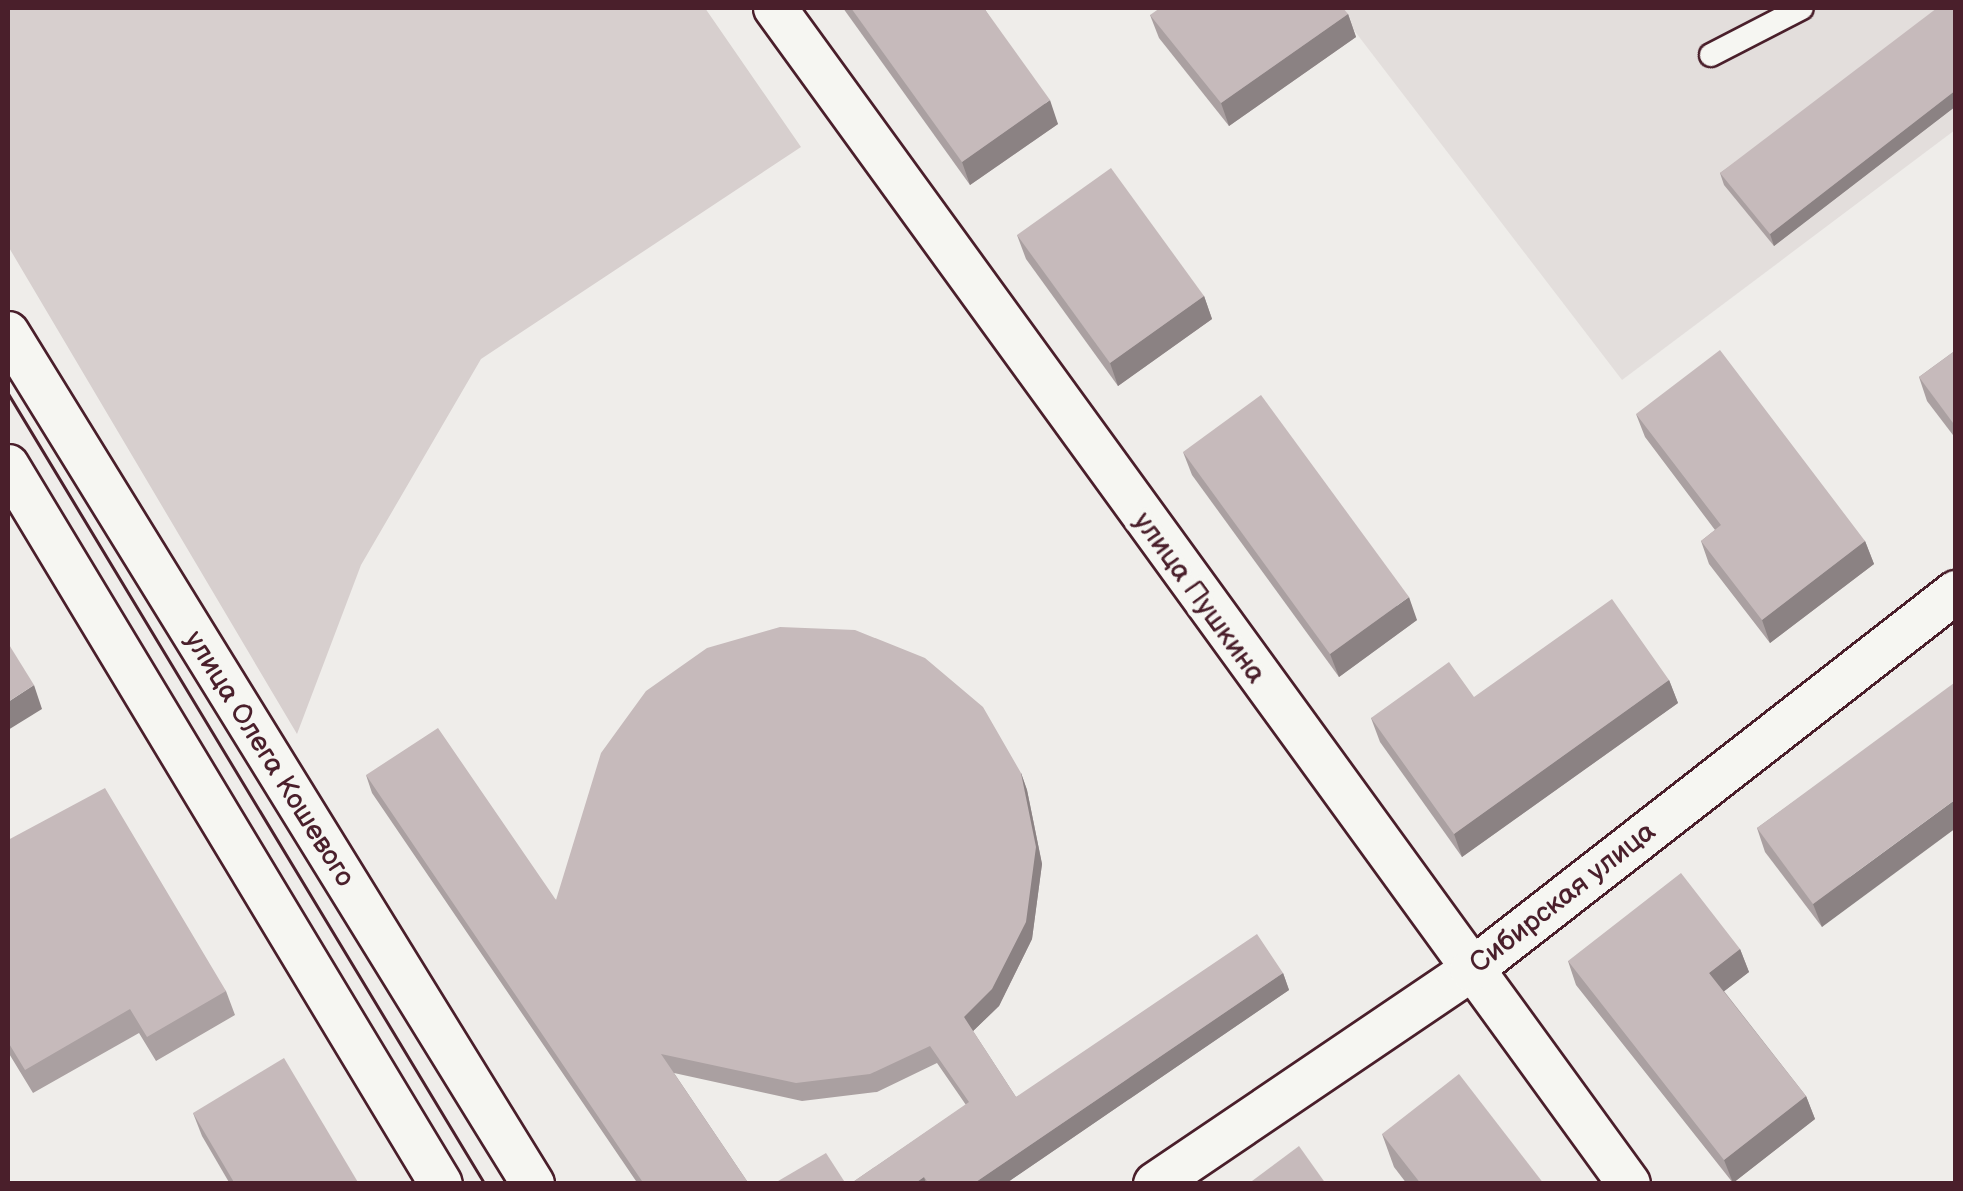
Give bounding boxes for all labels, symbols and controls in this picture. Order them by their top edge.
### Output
street label: улица Пушкина [1126,506,1272,690]
street label: улица Олега Кошевого [177,625,361,893]
street label: Сибирская улица [1463,815,1663,981]

